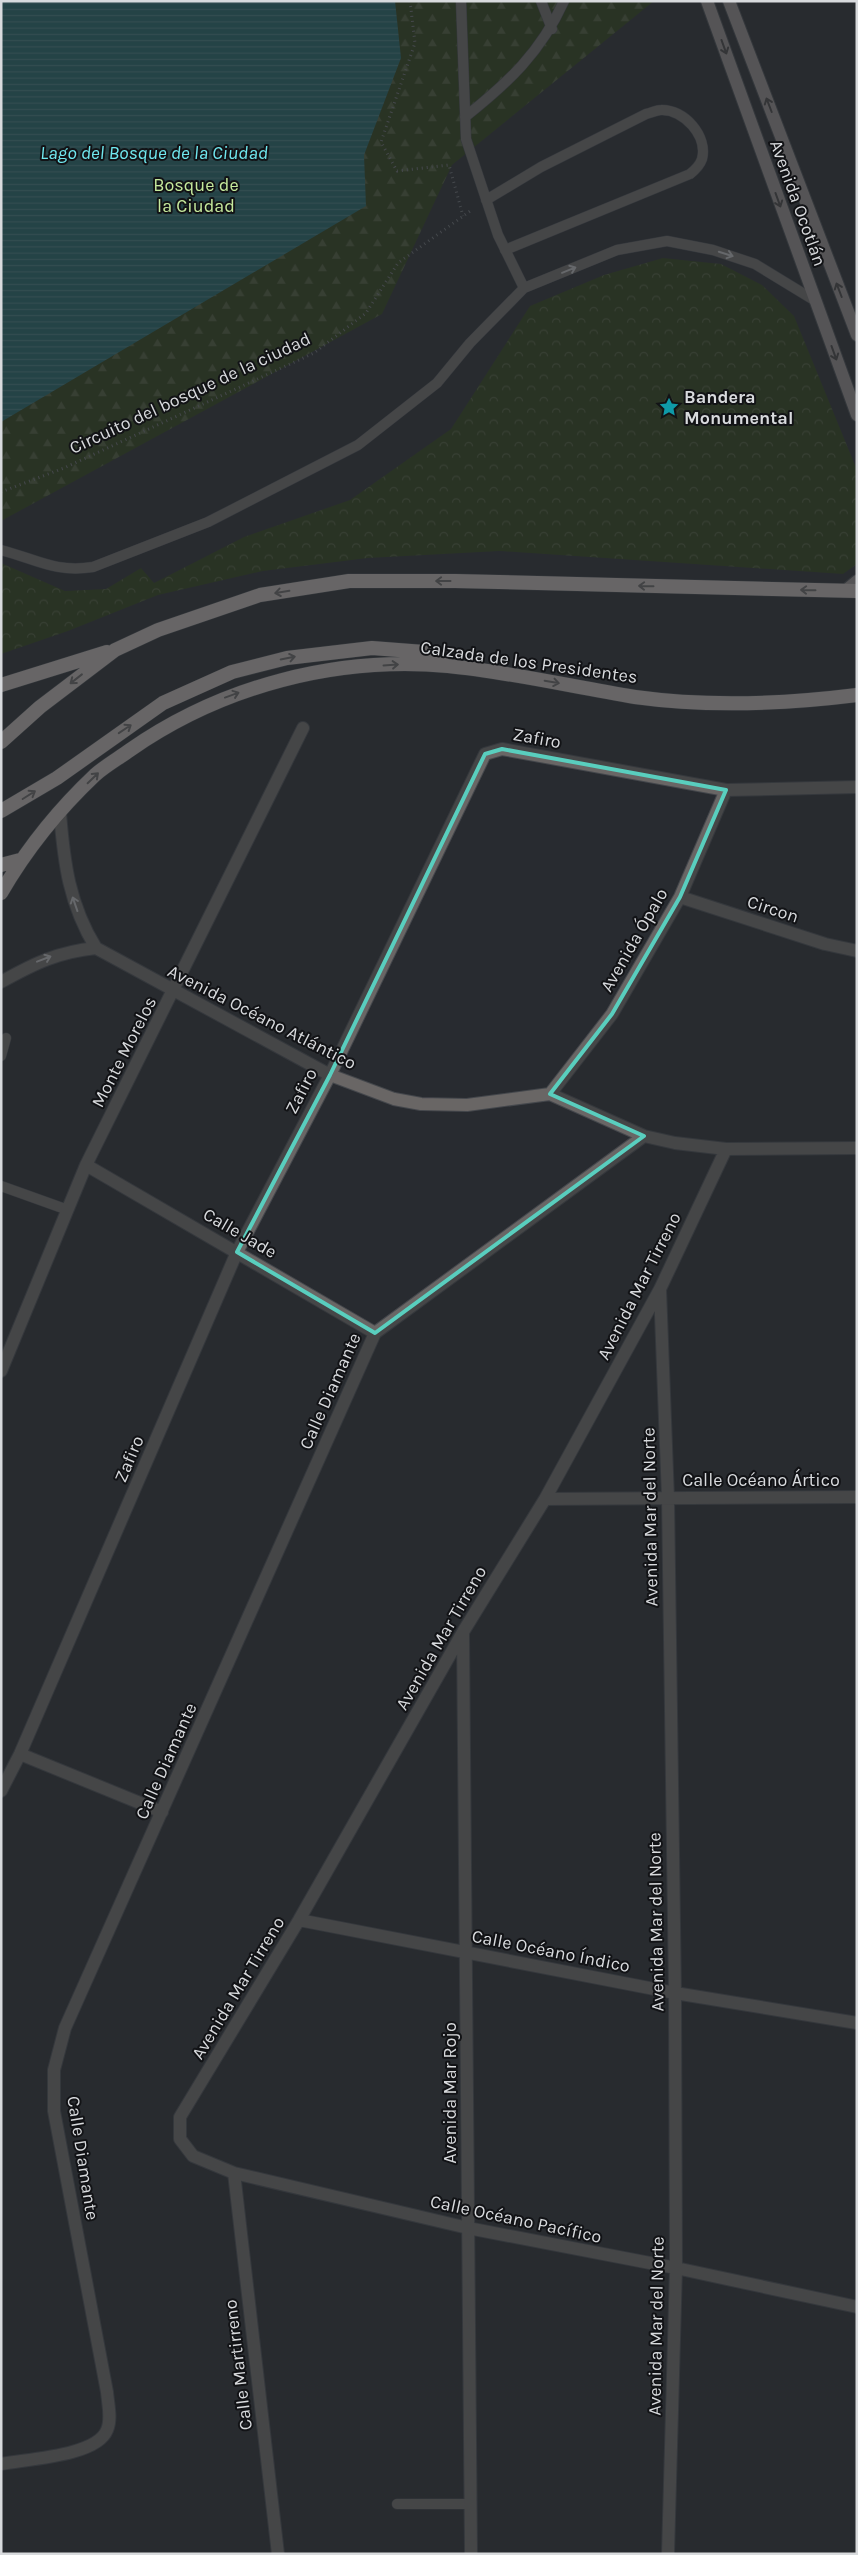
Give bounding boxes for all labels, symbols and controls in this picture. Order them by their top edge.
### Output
one-way arrow [720,39,729,54]
one-way arrow [764,98,773,113]
street label: Avenida Ocotlán [765,137,831,269]
water label: Lago del Bosque de la Ciudad [40,142,268,164]
park label: Bosque de la Ciudad [153,174,239,217]
one-way arrow [774,192,783,207]
one-way arrow [717,250,733,260]
one-way arrow [561,264,576,274]
one-way arrow [834,282,843,298]
street label: Circuito del bosque de la ciudad [66,327,314,459]
one-way arrow [830,345,839,360]
place label: Bandera Monumental [684,386,793,429]
place icon: Bandera Monumental [658,396,680,418]
one-way arrow [436,576,452,586]
one-way arrow [638,581,654,591]
one-way arrow [800,585,816,595]
one-way arrow [274,587,290,597]
street label: Calzada de los Presidentes [419,636,639,688]
one-way arrow [280,652,296,662]
one-way arrow [383,660,399,670]
one-way arrow [70,674,83,685]
one-way arrow [544,678,560,688]
one-way arrow [224,690,239,699]
street label: Zafiro [511,723,563,753]
one-way arrow [118,724,132,734]
one-way arrow [87,772,100,784]
one-way arrow [22,789,36,799]
street label: Avenida Ópalo [595,884,673,996]
street label: Circon [744,890,802,928]
one-way arrow [70,897,79,913]
one-way arrow [36,954,52,963]
street label: Avenida Océano Atlántico [164,960,360,1074]
street label: Monte Morelos [87,993,161,1111]
street label: Zafiro [280,1064,322,1118]
street label: Calle Jade [199,1203,281,1263]
street label: Avenida Mar Tirreno [592,1209,686,1363]
street label: Calle Diamante [294,1329,366,1453]
street label: Avenida Mar del Norte [637,1427,663,1607]
street label: Zafiro [109,1432,149,1486]
street label: Calle Océano Ártico [682,1468,840,1491]
street label: Avenida Mar Tirreno [391,1562,491,1714]
street label: Calle Diamante [130,1699,202,1823]
street label: Avenida Mar del Norte [643,1832,669,2012]
street label: Avenida Mar Tirreno [187,1913,289,2063]
street label: Calle Océano Índico [470,1924,632,1977]
street label: Avenida Mar Rojo [439,2022,461,2164]
street label: Calle Diamante [62,2094,104,2222]
street label: Calle Océano Pacífico [428,2190,604,2248]
street label: Avenida Mar del Norte [643,2236,669,2416]
street label: Calle Martirreno [219,2299,257,2431]

